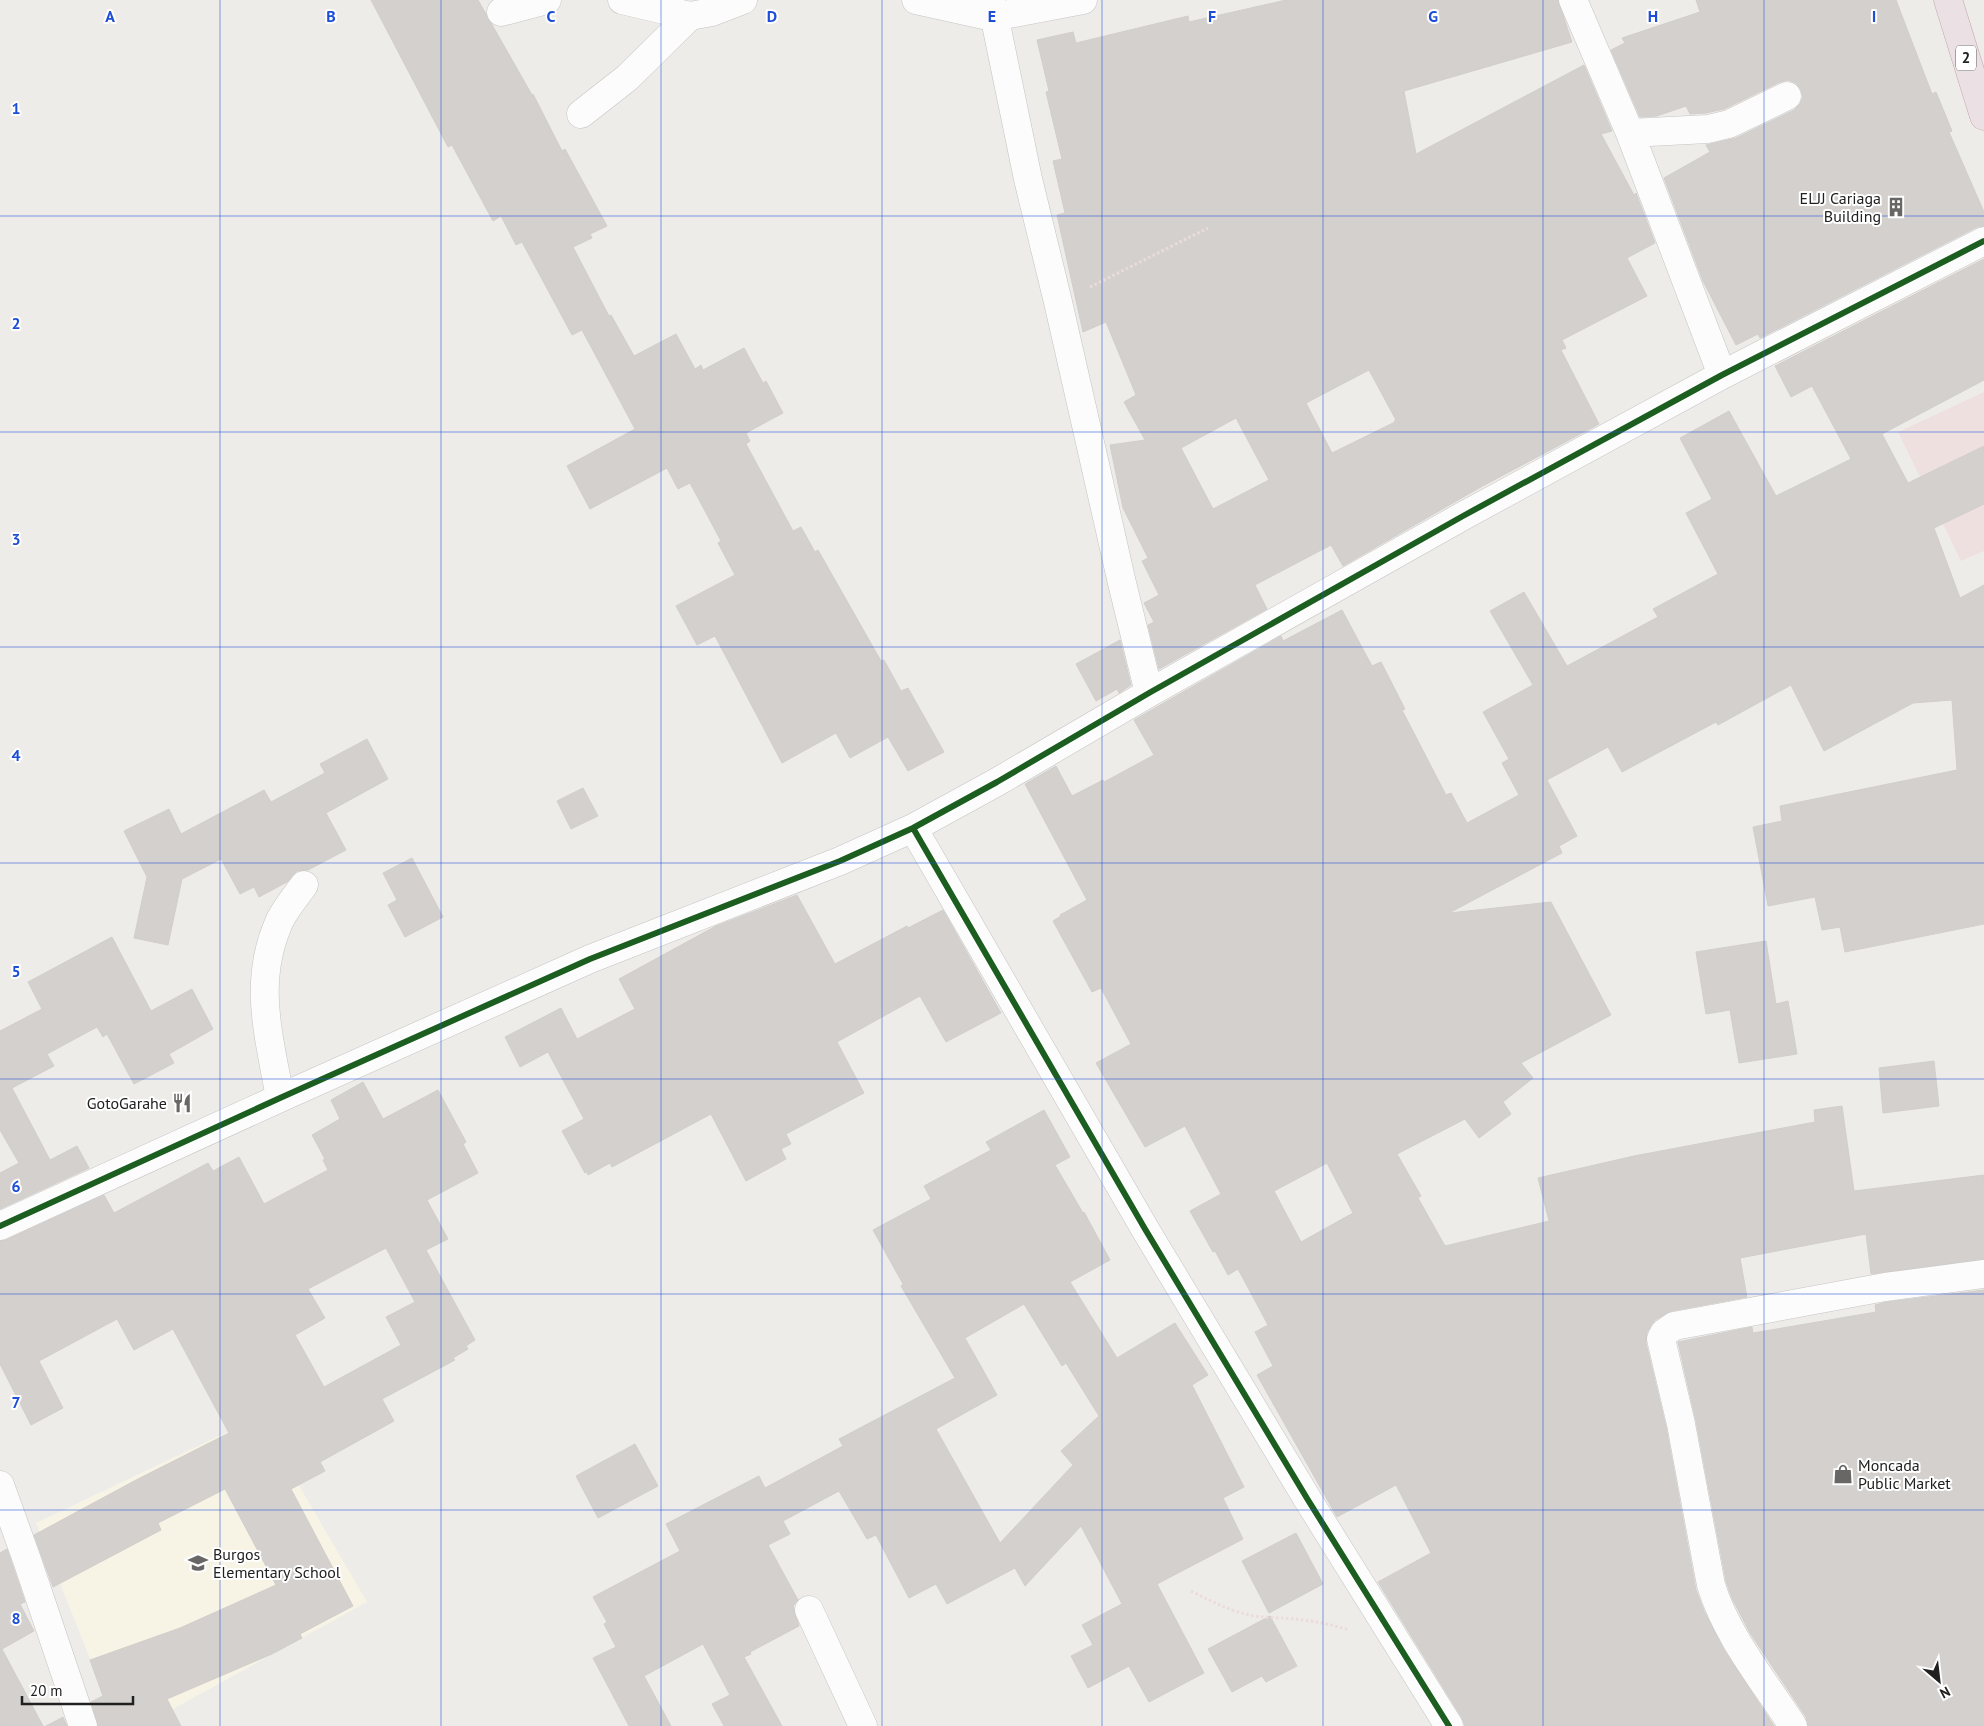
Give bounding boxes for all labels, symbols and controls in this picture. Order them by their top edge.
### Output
text: A [105,6,115,26]
text: B [326,6,336,26]
text: C [547,6,556,26]
text: D [767,6,777,26]
text: E [988,6,996,26]
text: F [1208,6,1216,26]
text: G [1428,6,1438,26]
text: H [1648,6,1658,26]
text: I [1872,6,1876,26]
road number: 2 [1956,46,1976,70]
text: 1 [11,98,21,118]
place label: ELJJ Cariaga Building [1800,188,1881,226]
building icon: ELJJ Cariaga Building [1885,196,1907,218]
text: 2 [11,313,21,333]
text: 3 [11,529,21,549]
text: 4 [11,745,21,765]
text: 5 [11,961,21,981]
restaurant icon: GotoGarahe [171,1092,193,1114]
place label: GotoGarahe [87,1093,167,1113]
text: 6 [11,1176,21,1196]
text: 7 [11,1392,21,1412]
place label: Moncada Public Market [1858,1455,1951,1493]
shop icon: Moncada Public Market [1832,1463,1854,1485]
place label: Burgos Elementary School [213,1544,341,1582]
school or university icon: Burgos Elementary School [187,1552,209,1574]
text: 8 [11,1608,21,1628]
north arrow [1914,1656,1964,1706]
scale bar [22,1674,134,1706]
text: 20 m [30,1681,63,1700]
text: N [1937,1682,1953,1703]

